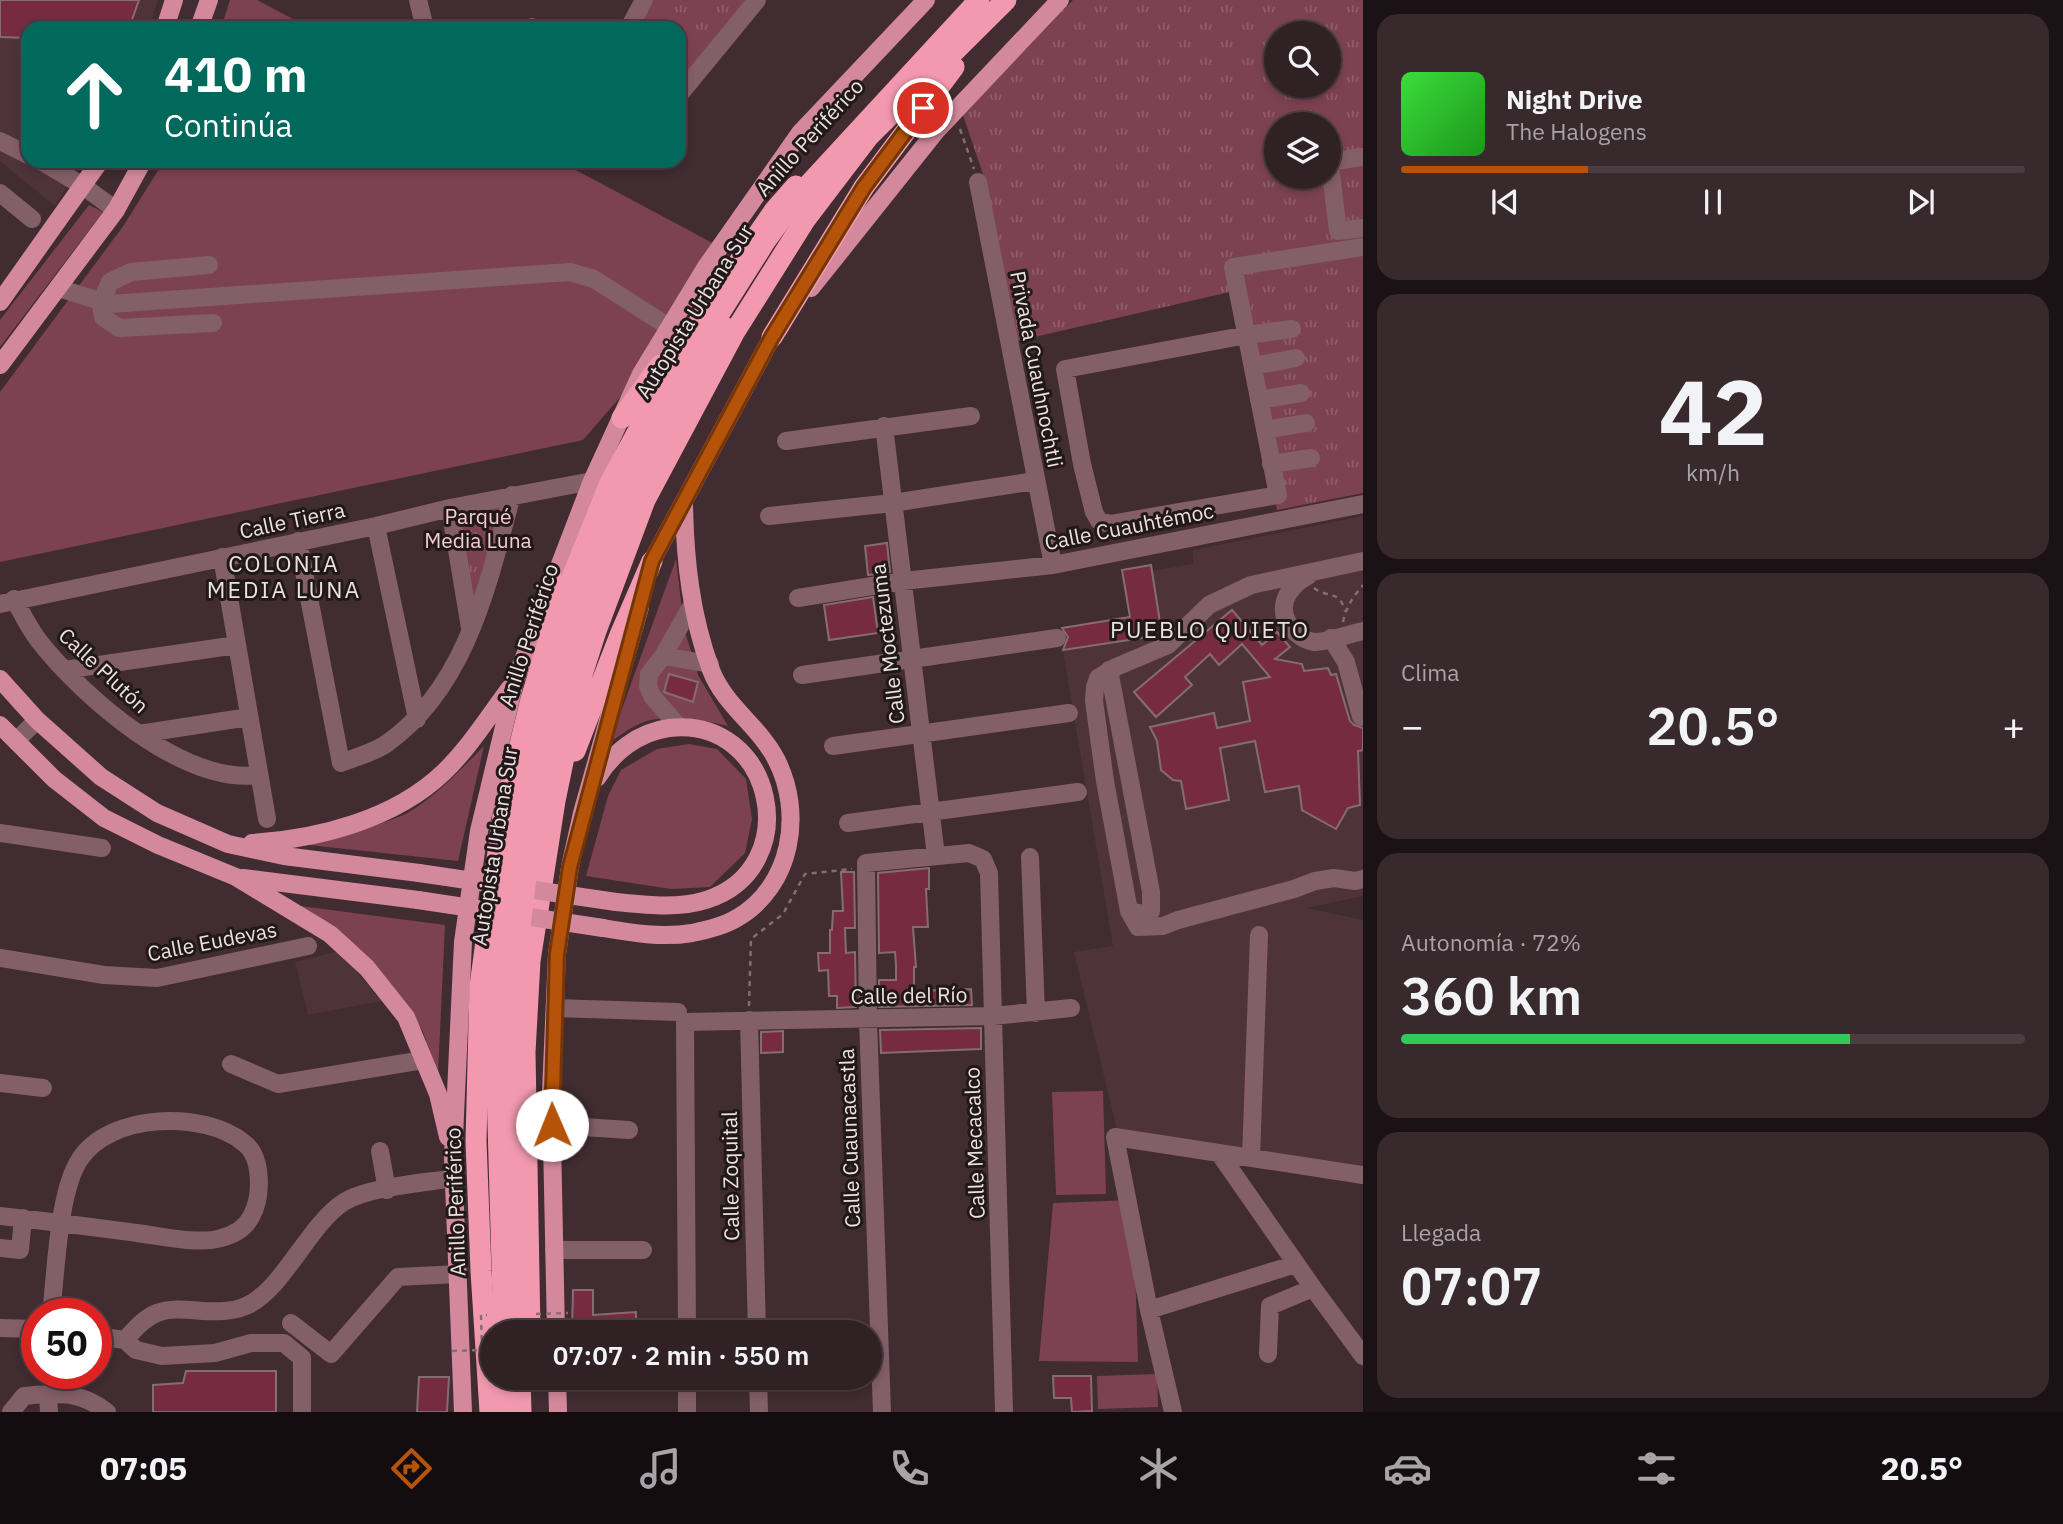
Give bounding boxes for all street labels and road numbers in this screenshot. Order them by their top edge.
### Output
street label: Anillo Periférico [749,72,869,202]
street label: Autopista Urbana Sur [629,218,759,404]
street label: Privada Cuauhnochtli [1004,268,1070,470]
street label: Calle Tierra [237,495,347,545]
street label: Calle Cuauhtémoc [1042,496,1216,556]
street label: Anillo Periférico [492,560,564,710]
street label: Calle Moctezuma [863,562,911,726]
street label: Calle Plutón [53,621,155,719]
street label: Autopista Urbana Sur [464,744,524,947]
street label: Calle Eudevas [145,915,279,967]
street label: Calle del Río [850,980,968,1010]
street label: Calle Cuaunacastla [832,1048,866,1228]
street label: Calle Mecacalco [957,1067,991,1219]
street label: Calle Zoquital [715,1111,745,1241]
street label: Anillo Periférico [438,1127,472,1277]

